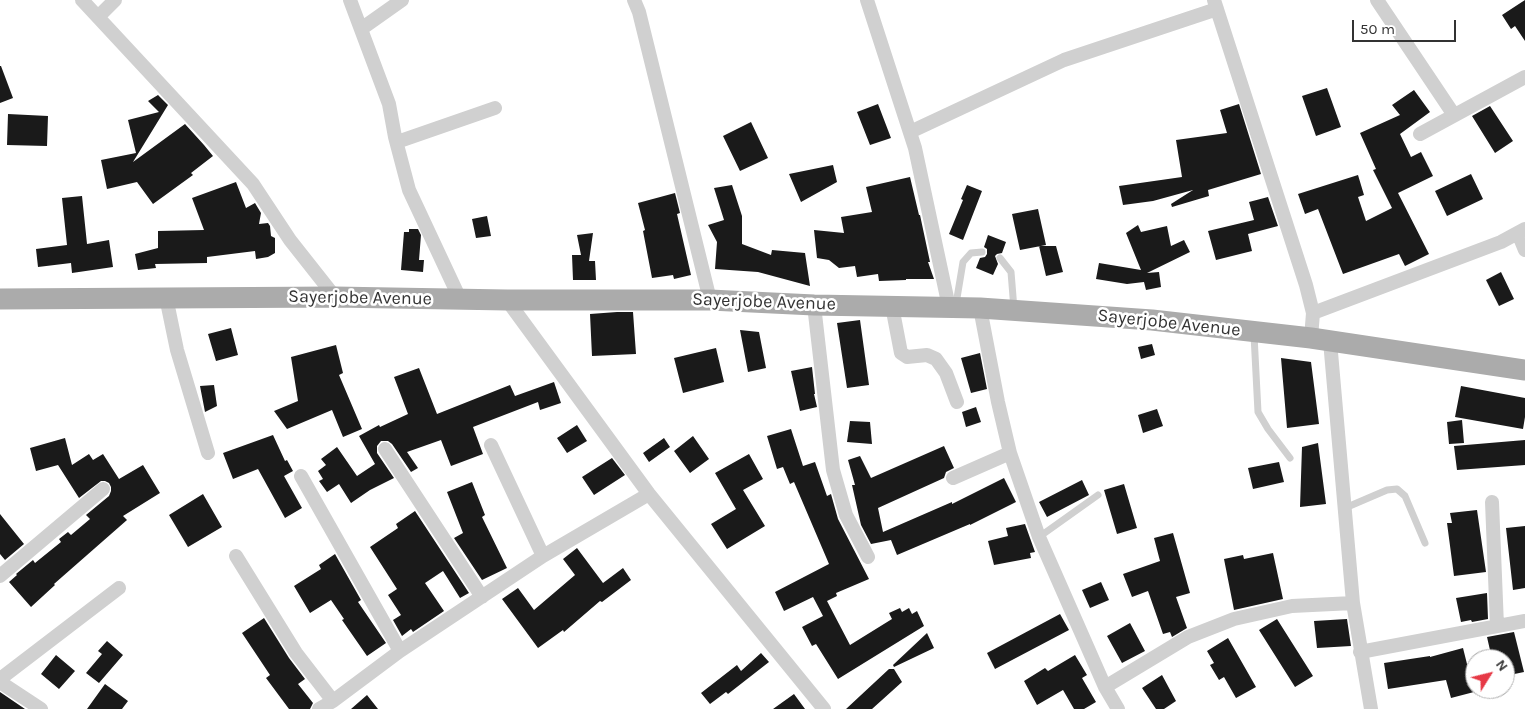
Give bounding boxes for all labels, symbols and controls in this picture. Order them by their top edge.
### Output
scale bar [1355,10,1459,42]
text: 50 m [1360,20,1395,38]
street label: Sayerjobe Avenue [288,286,432,310]
street label: Sayerjobe Avenue [692,289,836,315]
street label: Sayerjobe Avenue [1096,305,1242,341]
north arrow [1465,649,1515,699]
text: N [1492,656,1512,675]

